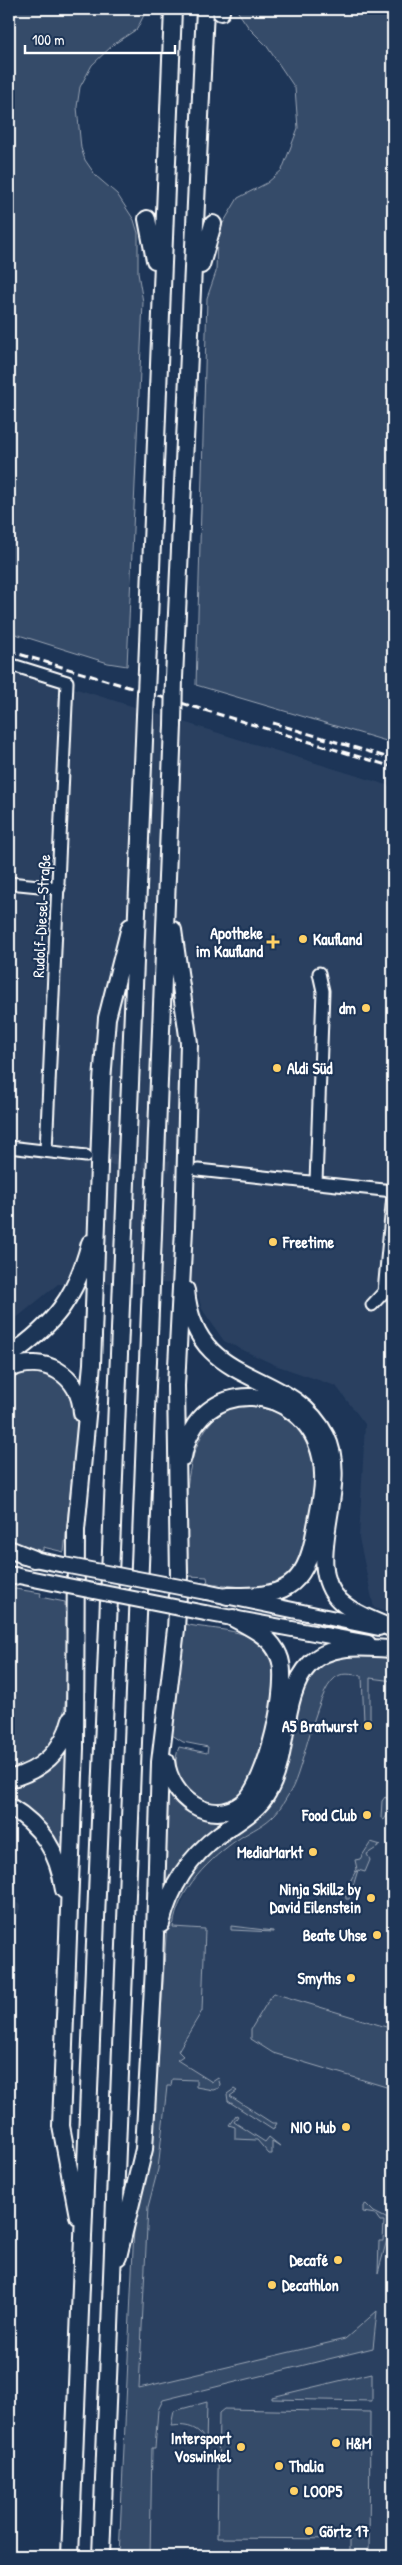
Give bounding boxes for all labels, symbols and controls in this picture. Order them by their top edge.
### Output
scale bar [25,22,175,54]
text: 100 m [32,29,65,50]
street label: Rudolf-Diesel-Straße [27,853,55,978]
place label: Apotheke im Kaufland [196,922,264,962]
place label: Kaufland [313,928,363,950]
marker: Kaufland [297,933,309,945]
marker: Apotheke im Kaufland [267,936,279,948]
place label: dm [339,997,356,1019]
marker: dm [360,1002,372,1014]
place label: Aldi Süd [287,1057,333,1079]
marker: Aldi Süd [271,1062,283,1074]
place label: Freetime [282,1231,335,1253]
marker: Freetime [267,1236,279,1248]
place label: A5 Bratwurst [282,1715,358,1737]
marker: A5 Bratwurst [362,1720,374,1732]
place label: Food Club [301,1804,357,1826]
marker: Food Club [361,1809,373,1821]
place label: MediaMarkt [237,1841,303,1863]
marker: MediaMarkt [307,1846,319,1858]
place label: Ninja Skillz by David Eilenstein [270,1878,361,1918]
marker: Ninja Skillz by David Eilenstein [365,1892,377,1904]
place label: Beate Uhse [303,1924,368,1946]
marker: Beate Uhse [371,1929,383,1941]
place label: Smyths [298,1967,342,1990]
marker: Smyths [345,1972,357,1984]
place label: NIO Hub [291,2116,336,2138]
marker: NIO Hub [340,2121,352,2133]
place label: Decafé [289,2249,329,2271]
marker: Decafé [332,2254,344,2266]
place label: Decathlon [282,2274,339,2296]
marker: Decathlon [266,2279,278,2291]
place label: Intersport Voswinkel [171,2427,232,2467]
place label: H&M [346,2432,372,2454]
marker: H&M [330,2437,342,2449]
marker: Intersport Voswinkel [235,2441,247,2453]
place label: Thalia [288,2455,324,2477]
marker: Thalia [273,2460,285,2472]
place label: LOOP5 [304,2480,342,2502]
marker: LOOP5 [288,2485,300,2497]
place label: Görtz 17 [319,2520,369,2542]
marker: Görtz 17 [303,2525,315,2537]

